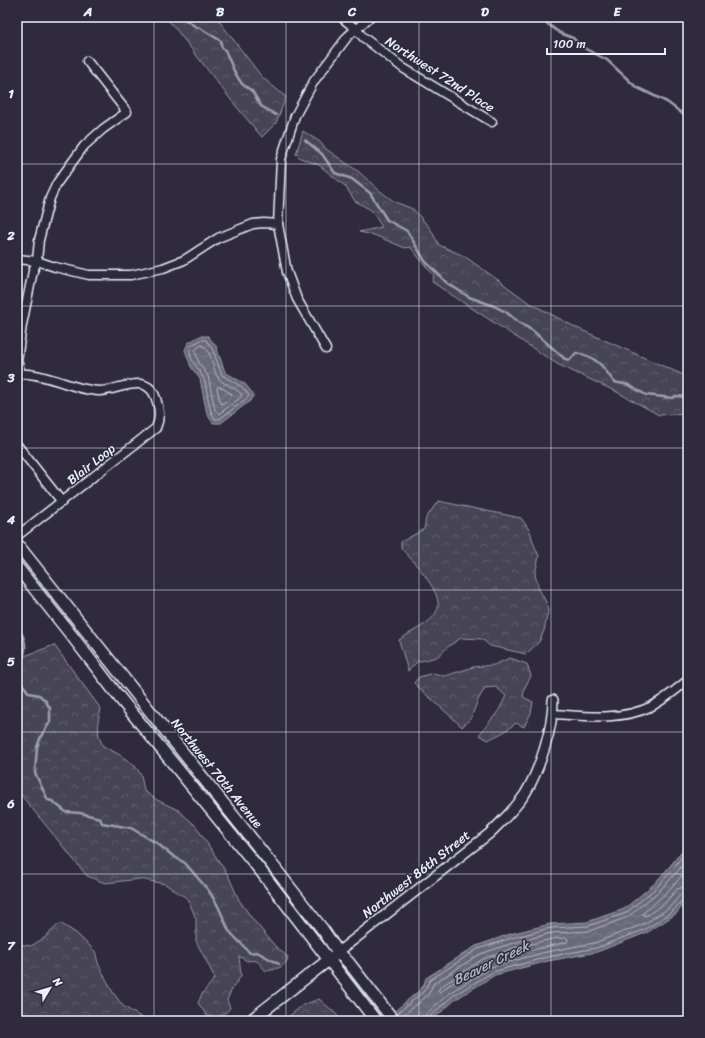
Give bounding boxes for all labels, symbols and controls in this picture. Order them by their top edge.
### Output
text: A [83,0,92,23]
text: B [216,0,225,23]
text: C [347,0,357,23]
text: D [481,0,489,23]
text: E [613,0,622,23]
street label: Northwest 72nd Place [380,30,500,118]
scale bar [547,30,665,56]
text: 100 m [553,33,586,55]
text: 1 [8,82,14,105]
text: 2 [6,224,15,247]
text: 3 [6,366,15,389]
street label: Blair Loop [62,437,120,491]
text: 4 [6,508,16,531]
text: 5 [7,650,15,673]
street label: Northwest 70th Avenue [165,713,269,833]
text: 6 [6,792,15,815]
street label: Northwest 86th Street [357,824,476,924]
water label: Beaver Creek [449,933,535,992]
text: 7 [7,934,16,957]
north arrow [30,968,70,1008]
text: N [47,973,68,991]

